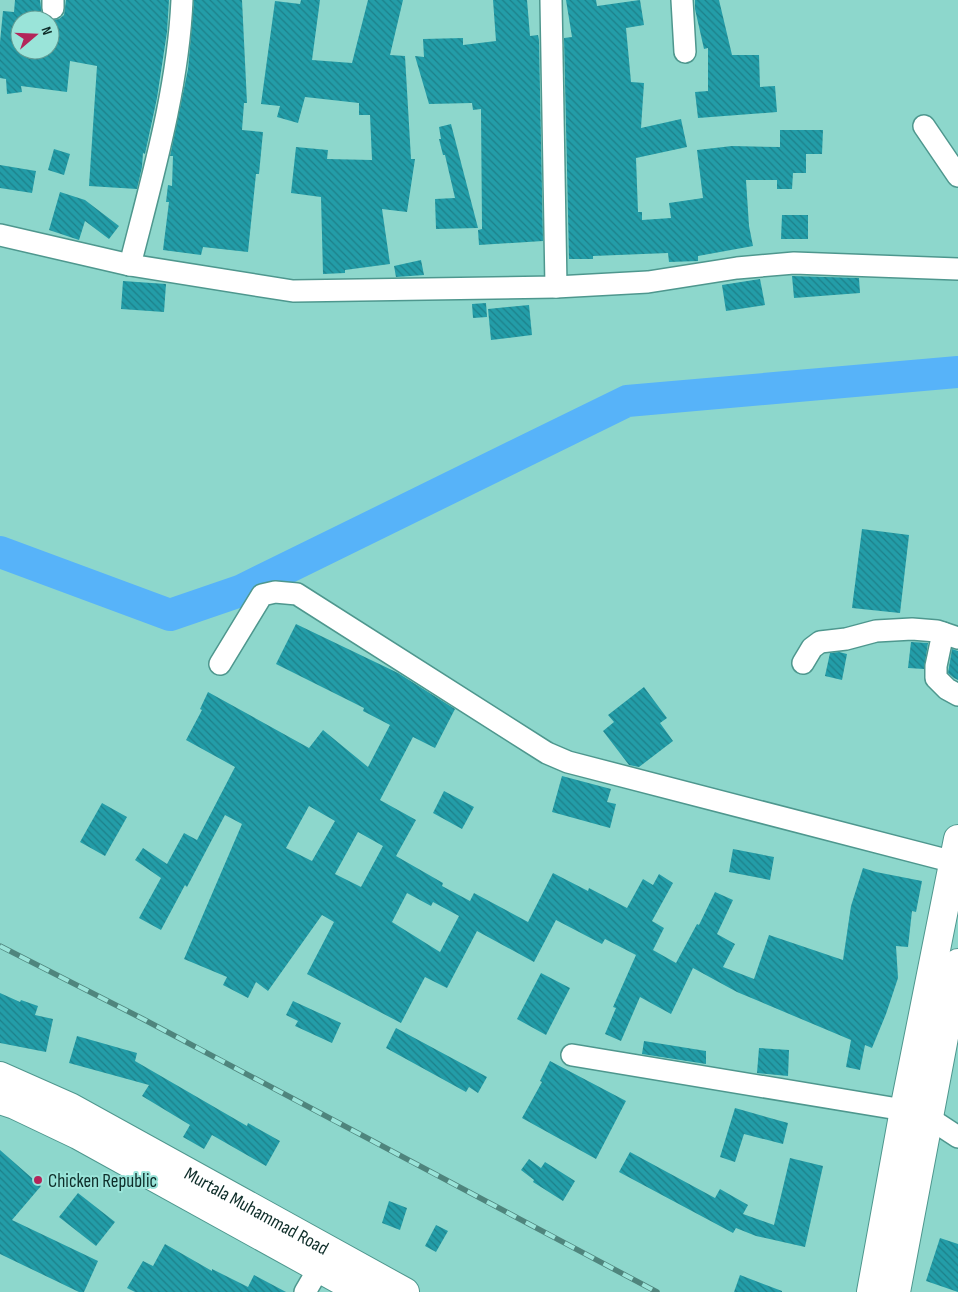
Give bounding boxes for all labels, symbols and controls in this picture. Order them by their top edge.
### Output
north arrow [10,10,60,60]
text: N [38,25,56,37]
street label: Murtala Muhammad Road [180,1163,332,1260]
place label: Chicken Republic [48,1170,157,1193]
marker: Chicken Republic [32,1174,44,1186]

